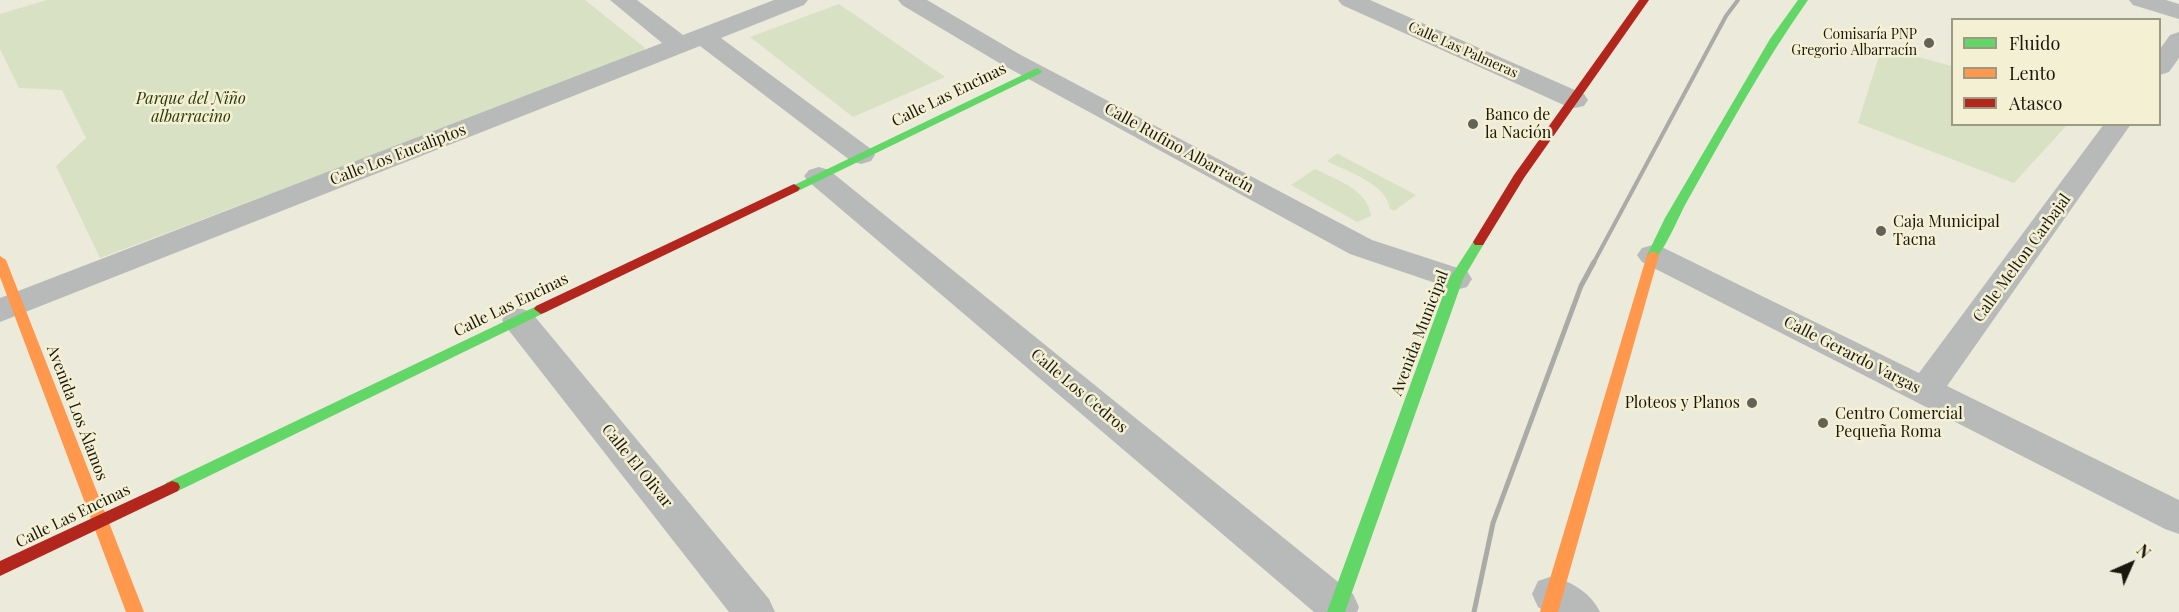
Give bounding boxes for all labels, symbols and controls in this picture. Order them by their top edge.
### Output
street label: Calle Las Palmeras [1406,18,1520,82]
legend [1951,18,2161,126]
place label: Comisaría PNP Gregorio Albarracín [1791,27,1917,60]
text: Fluido [2009,31,2060,55]
marker: Comisaría PNP Gregorio Albarracín [1922,36,1936,50]
street label: Calle Las Encinas [889,59,1009,131]
text: Lento [2009,61,2056,85]
park label: Parque del Niño albarracino [136,89,246,127]
text: Atasco [2009,91,2062,115]
street label: Calle Rufino Albarracín [1101,99,1257,197]
place label: Banco de la Nación [1485,105,1551,143]
marker: Banco de la Nación [1466,117,1480,131]
street label: Calle Los Eucaliptos [327,120,469,190]
street label: Calle Melton Carbajal [1969,190,2075,326]
place label: Caja Municipal Tacna [1893,212,2000,250]
marker: Caja Municipal Tacna [1874,224,1888,238]
street label: Avenida Municipal [1387,268,1453,398]
street label: Calle Las Encinas [451,269,571,341]
street label: Calle Gerardo Vargas [1780,312,1924,398]
street label: Avenida Los Álamos [42,343,112,483]
street label: Calle Los Cedros [1027,345,1131,437]
place label: Ploteos y Planos [1625,393,1740,413]
marker: Ploteos y Planos [1745,396,1759,410]
place label: Centro Comercial Pequeña Roma [1835,404,1963,442]
marker: Centro Comercial Pequeña Roma [1816,416,1830,430]
street label: Calle El Olivar [597,420,677,512]
street label: Calle Las Encinas [13,480,133,552]
north arrow [2101,534,2161,594]
text: N [2133,539,2156,562]

